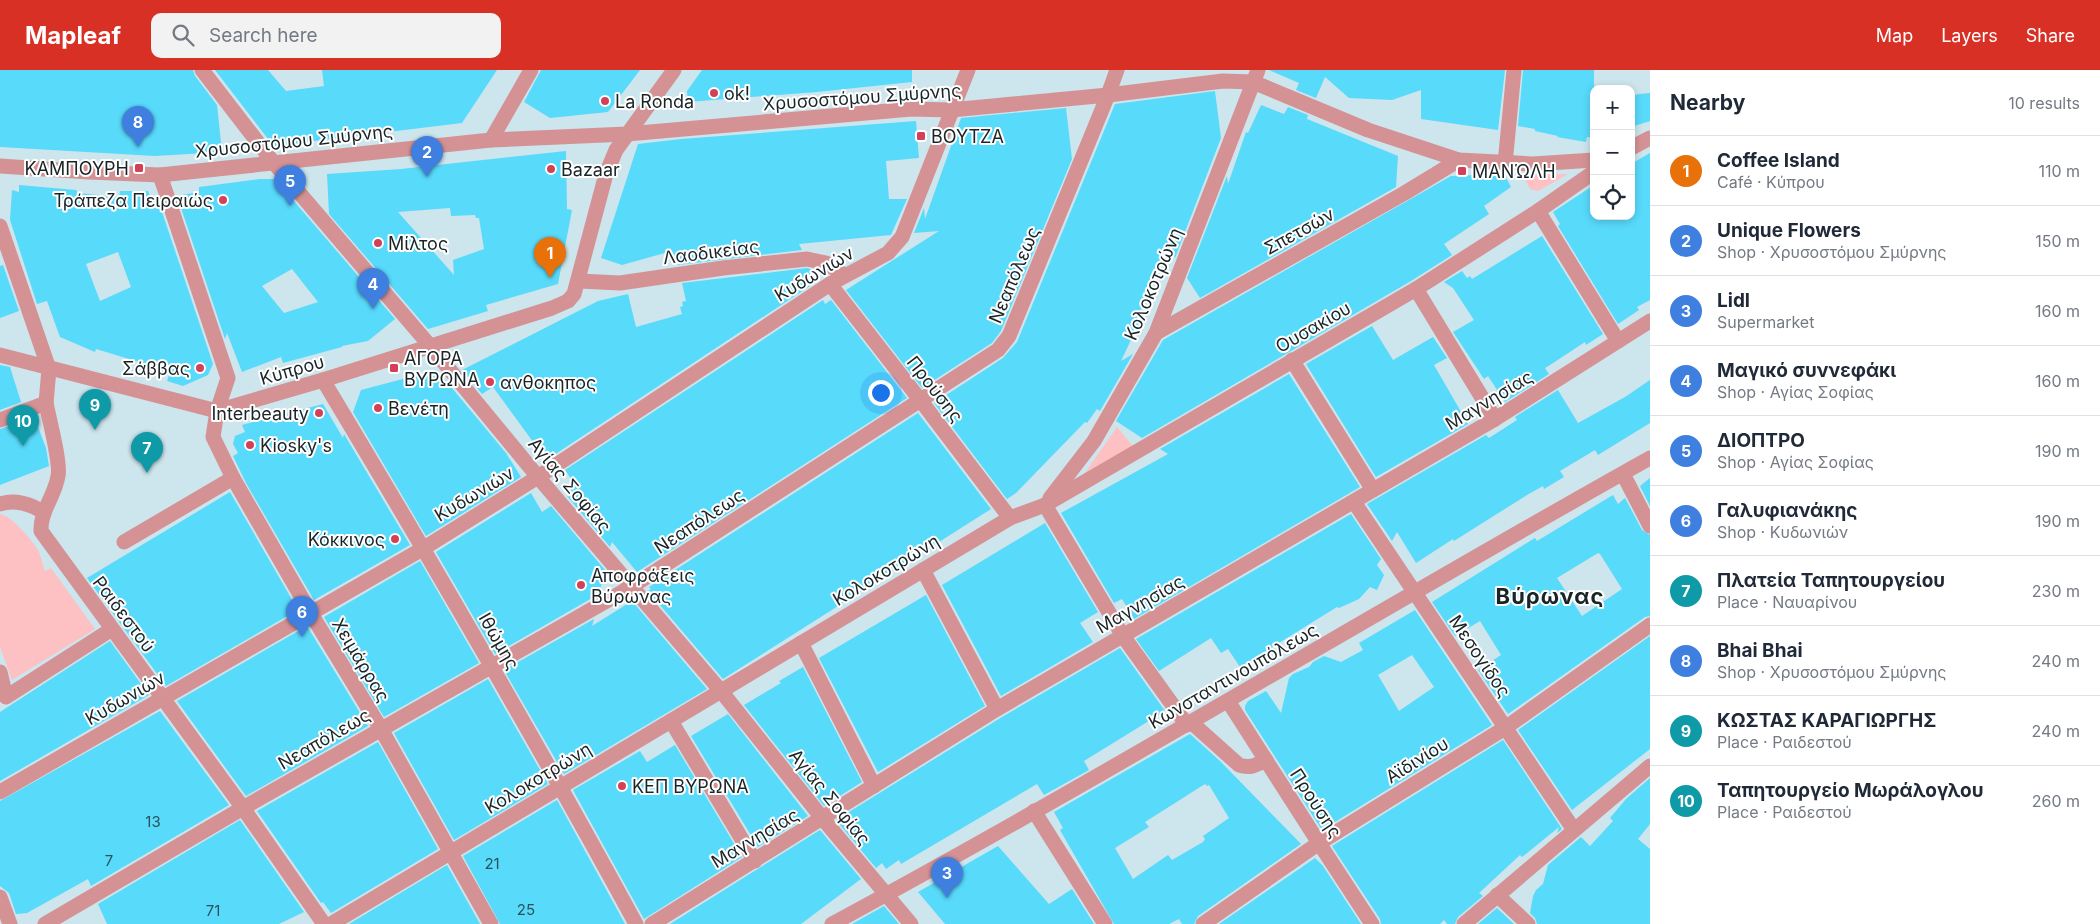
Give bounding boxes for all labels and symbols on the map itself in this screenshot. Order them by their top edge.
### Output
street label: Χρυσοστόμου Σμύρνης [762,80,962,114]
place label: ok! [724,83,750,104]
marker: ok! [708,87,720,99]
place label: La Ronda [615,91,694,112]
marker: La Ronda [599,95,611,107]
pin: 8 [122,106,154,147]
street label: Χρυσοστόμου Σμύρνης [194,120,394,162]
place label: ΒΟΥΤΖΑ [931,126,1004,147]
marker: ΒΟΥΤΖΑ [915,130,927,142]
pin: 2 [411,136,443,177]
place label: ΚΑΜΠΟΥΡΗ [25,158,129,179]
place label: Bazaar [561,159,620,180]
place label: ΜΑΝΏΛΗ [1472,161,1556,182]
marker: ΚΑΜΠΟΥΡΗ [133,162,145,174]
marker: Bazaar [545,163,557,175]
pin: 5 [274,165,306,206]
marker: ΜΑΝΏΛΗ [1456,165,1468,177]
place label: Τράπεζα Πειραιώς [54,190,213,211]
marker: Τράπεζα Πειραιώς [217,194,229,206]
street label: Σπετσών [1260,203,1338,259]
street label: Νεαπόλεως [984,224,1044,326]
street label: Κολοκοτρώνη [1120,225,1186,343]
place label: Μίλτος [388,233,448,254]
street label: Λαοδικείας [662,236,760,268]
marker: Μίλτος [372,237,384,249]
pin: 1 [534,237,566,278]
street label: Κυδωνιών [771,242,858,306]
pin: 4 [357,268,389,309]
street label: Ουσακίου [1272,297,1354,357]
place label: ΑΓΟΡΑ ΒΥΡΩΝΑ [404,348,479,390]
street label: Κύπρου [257,351,327,389]
street label: Προύσης [903,352,967,426]
place label: Σάββας [122,358,190,379]
marker: Σάββας [194,362,206,374]
marker: ΑΓΟΡΑ ΒΥΡΩΝΑ [388,362,400,374]
street label: Μαγνησίας [1442,366,1536,434]
place label: ανθοκηπος [500,372,596,393]
marker: ανθοκηπος [484,376,496,388]
your location [868,380,894,406]
pin: 9 [79,389,111,430]
place label: Βενέτη [388,398,449,419]
marker: Βενέτη [372,402,384,414]
place label: Interbeauty [211,403,309,424]
pin: 10 [7,405,39,446]
marker: Interbeauty [313,407,325,419]
pin: 7 [131,432,163,473]
street label: Αγίας Σοφίας [524,433,616,537]
place label: Kiosky's [260,435,332,456]
marker: Kiosky's [244,439,256,451]
street label: Κυδωνιών [431,462,518,526]
street label: Νεαπόλεως [650,484,748,558]
place label: Κόκκινος [308,529,385,550]
street label: Κολοκοτρώνη [829,530,943,610]
marker: Κόκκινος [389,533,401,545]
place label: Αποφράξεις Βύρωνας [591,565,695,607]
street label: Μαγνησίας [1092,570,1188,638]
street label: Ραιδεστού [89,572,159,656]
marker: Αποφράξεις Βύρωνας [575,579,587,591]
district label: Βύρωνας [1496,583,1604,609]
pin: 6 [286,596,318,637]
street label: Ιθώμης [474,609,524,673]
street label: Μεσογίδος [1445,611,1515,701]
street label: Χειμάρρας [328,614,394,706]
street label: Κωνσταντινουπόλεως [1145,619,1321,733]
street label: Κυδωνιών [82,667,169,729]
street label: Νεαπόλεως [274,704,374,774]
street label: Αϊδινίου [1382,733,1452,787]
street label: Κολοκοτρώνη [481,738,595,818]
street label: Αγίας Σοφίας [785,745,875,849]
street label: Προύσης [1286,764,1346,842]
place label: ΚΕΠ ΒΥΡΩΝΑ [632,776,749,797]
marker: ΚΕΠ ΒΥΡΩΝΑ [616,780,628,792]
street label: Μαγνησίας [708,804,802,872]
house number: 13 [145,812,161,831]
house number: 7 [105,851,113,870]
house number: 21 [484,854,500,873]
pin: 3 [931,857,963,898]
house number: 25 [517,900,535,919]
house number: 71 [206,901,220,920]

